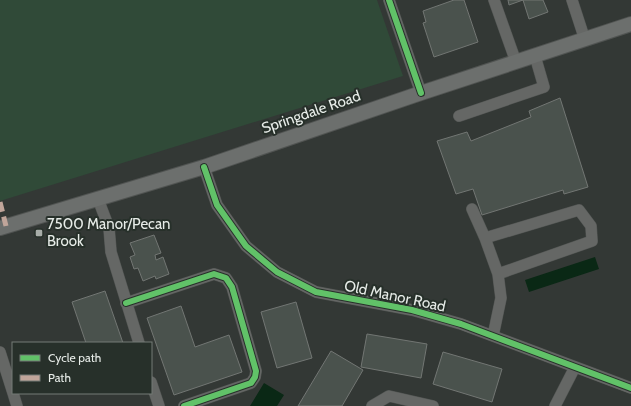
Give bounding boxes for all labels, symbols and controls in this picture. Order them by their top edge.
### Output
street label: Springdale Road [259,87,363,137]
place label: 7500 Manor/Pecan Brook [47,215,170,250]
marker: 7500 Manor/Pecan Brook [34,228,44,238]
street label: Old Manor Road [343,276,447,316]
legend [12,342,152,394]
text: Cycle path [48,350,101,365]
text: Path [48,370,71,385]

